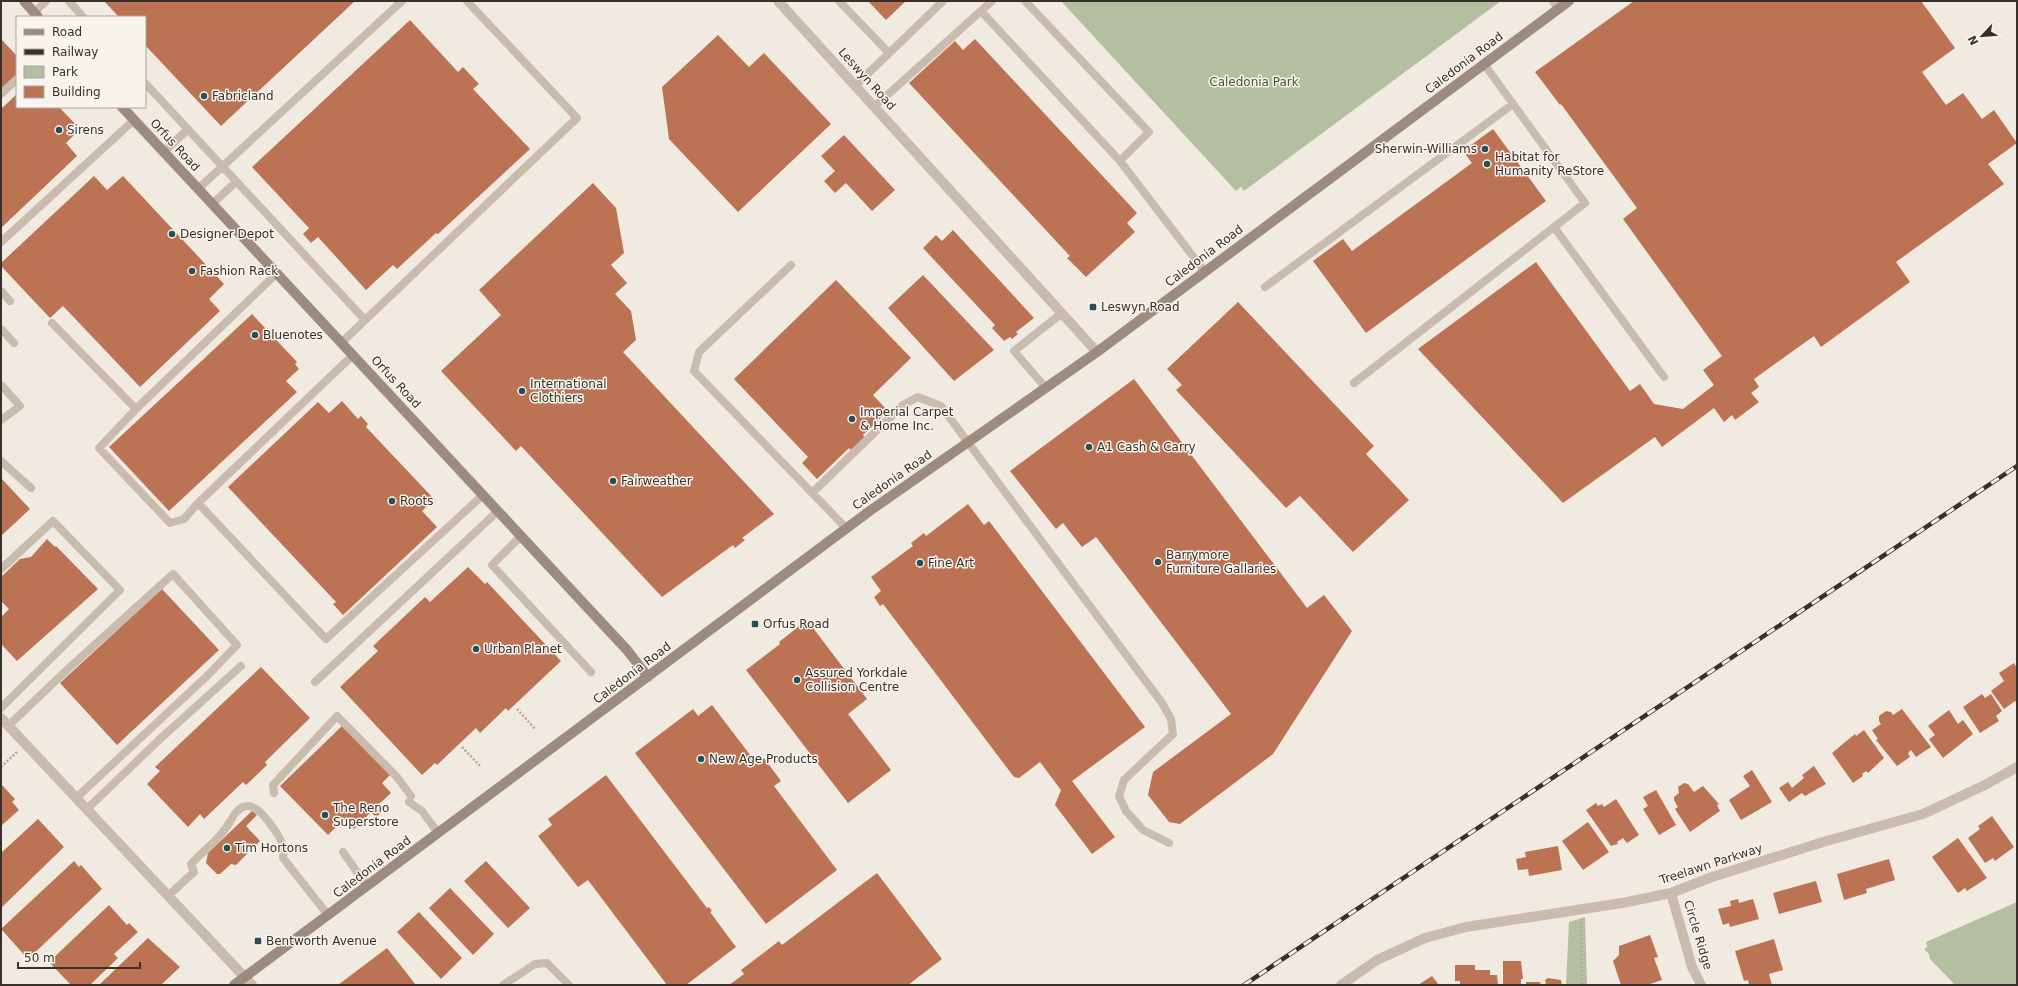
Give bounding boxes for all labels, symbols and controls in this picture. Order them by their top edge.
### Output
legend [16,16,146,108]
north arrow [1962,16,2002,56]
text: Road [52,25,82,39]
street label: Caledonia Road [1422,29,1506,97]
text: N [1966,33,1981,47]
text: Railway [52,45,98,59]
street label: Leswyn Road [836,45,898,113]
text: Park [52,65,78,79]
park label: Caledonia Park [1209,75,1299,89]
text: Building [52,85,101,99]
place label: Fabricland [212,89,274,103]
marker: Fabricland [199,91,209,101]
street label: Orfus Road [147,116,203,174]
place label: Sirens [67,123,104,137]
marker: Sirens [54,125,64,135]
place label: Sherwin-Williams [1375,142,1477,156]
marker: Sherwin-Williams [1480,144,1490,154]
place label: Habitat for Humanity ReStore [1495,150,1604,178]
marker: Habitat for Humanity ReStore [1482,159,1492,169]
street label: Caledonia Road [1162,222,1246,290]
place label: Designer Depot [180,227,274,241]
marker: Designer Depot [167,229,177,239]
place label: Fashion Rack [200,264,278,278]
marker: Fashion Rack [187,266,197,276]
place label: Leswyn Road [1101,300,1180,314]
marker: Leswyn Road [1088,302,1098,312]
place label: Bluenotes [263,328,323,342]
marker: Bluenotes [250,330,260,340]
street label: Orfus Road [368,353,424,411]
place label: International Clothiers [530,377,607,405]
marker: International Clothiers [517,386,527,396]
place label: Imperial Carpet & Home Inc. [860,405,954,433]
marker: Imperial Carpet & Home Inc. [847,414,857,424]
place label: A1 Cash & Carry [1097,440,1196,454]
marker: A1 Cash & Carry [1084,442,1094,452]
street label: Caledonia Road [850,447,934,513]
place label: Fairweather [621,474,692,488]
marker: Fairweather [608,476,618,486]
place label: Roots [400,494,433,508]
marker: Roots [387,496,397,506]
place label: Barrymore Furniture Gallaries [1166,548,1276,576]
place label: Fine Art [928,556,974,570]
marker: Barrymore Furniture Gallaries [1153,557,1163,567]
marker: Fine Art [915,558,925,568]
place label: Orfus Road [763,617,829,631]
marker: Orfus Road [750,619,760,629]
street label: Caledonia Road [590,639,674,707]
place label: Urban Planet [484,642,562,656]
marker: Urban Planet [471,644,481,654]
place label: Assured Yorkdale Collision Centre [805,666,907,694]
marker: Assured Yorkdale Collision Centre [792,675,802,685]
place label: New Age Products [709,752,818,766]
marker: New Age Products [696,754,706,764]
place label: The Reno Superstore [332,801,399,829]
marker: The Reno Superstore [320,810,330,820]
street label: Caledonia Road [330,833,414,901]
place label: Tim Hortons [234,841,308,855]
street label: Treelawn Parkway [1657,841,1764,888]
marker: Tim Hortons [222,843,232,853]
street label: Circle Ridge [1681,899,1715,971]
place label: Bentworth Avenue [266,934,377,948]
marker: Bentworth Avenue [253,936,263,946]
scale bar [18,944,140,970]
text: 50 m [24,951,55,965]

